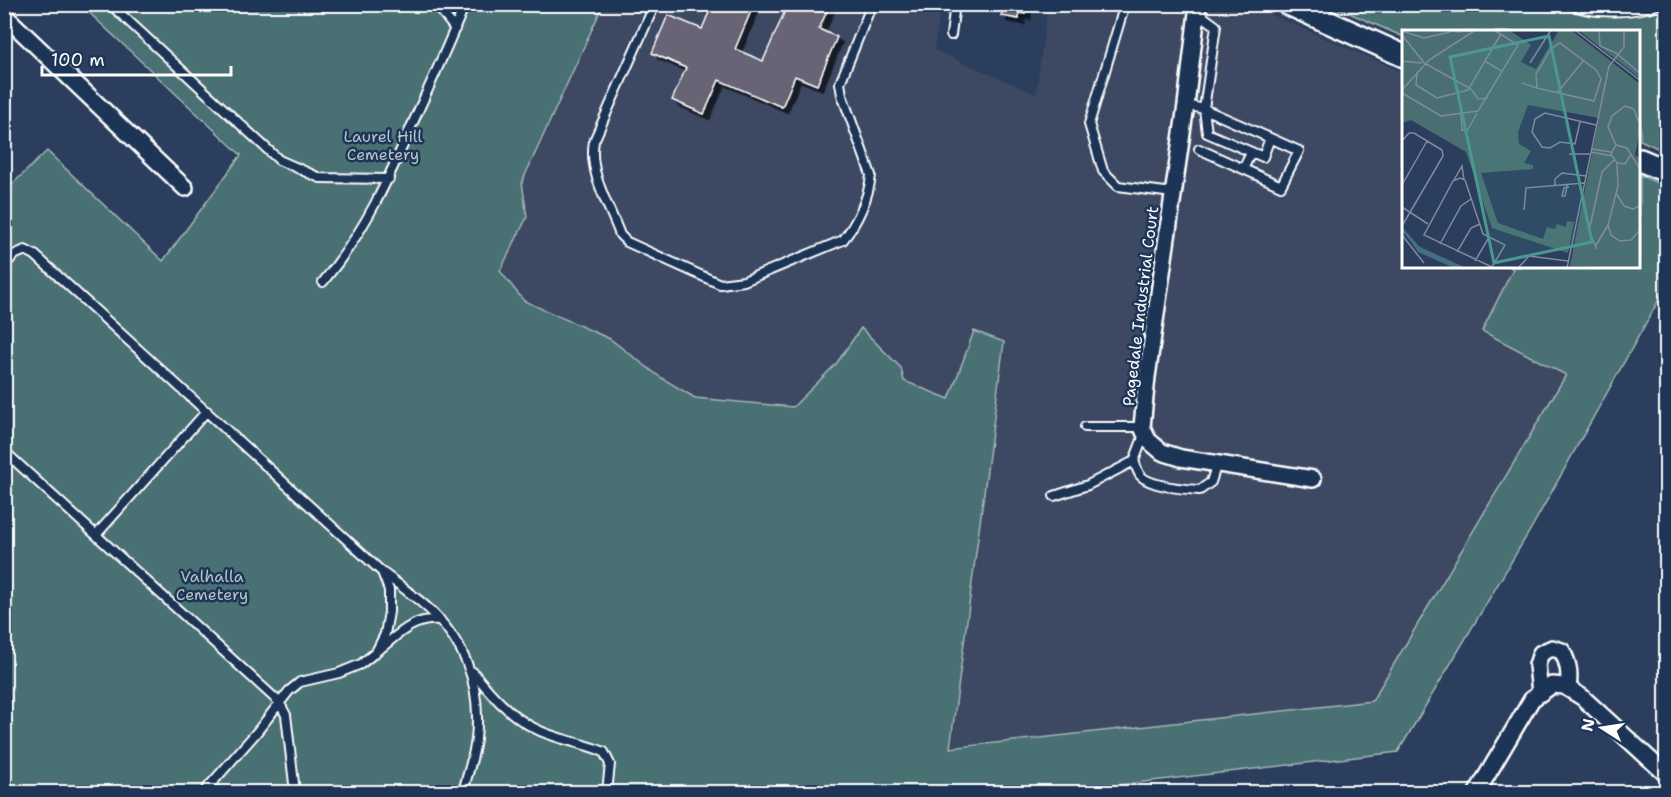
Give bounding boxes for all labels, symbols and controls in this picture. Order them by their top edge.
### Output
inset map [1402,30,1641,268]
scale bar [42,39,231,77]
text: 100 m [51,48,105,72]
park label: Laurel Hill Cemetery [344,126,423,165]
street label: Pagedale Industrial Court [1118,205,1163,407]
park label: Valhalla Cemetery [176,566,248,605]
north arrow [1572,698,1632,758]
text: N [1576,717,1599,733]

